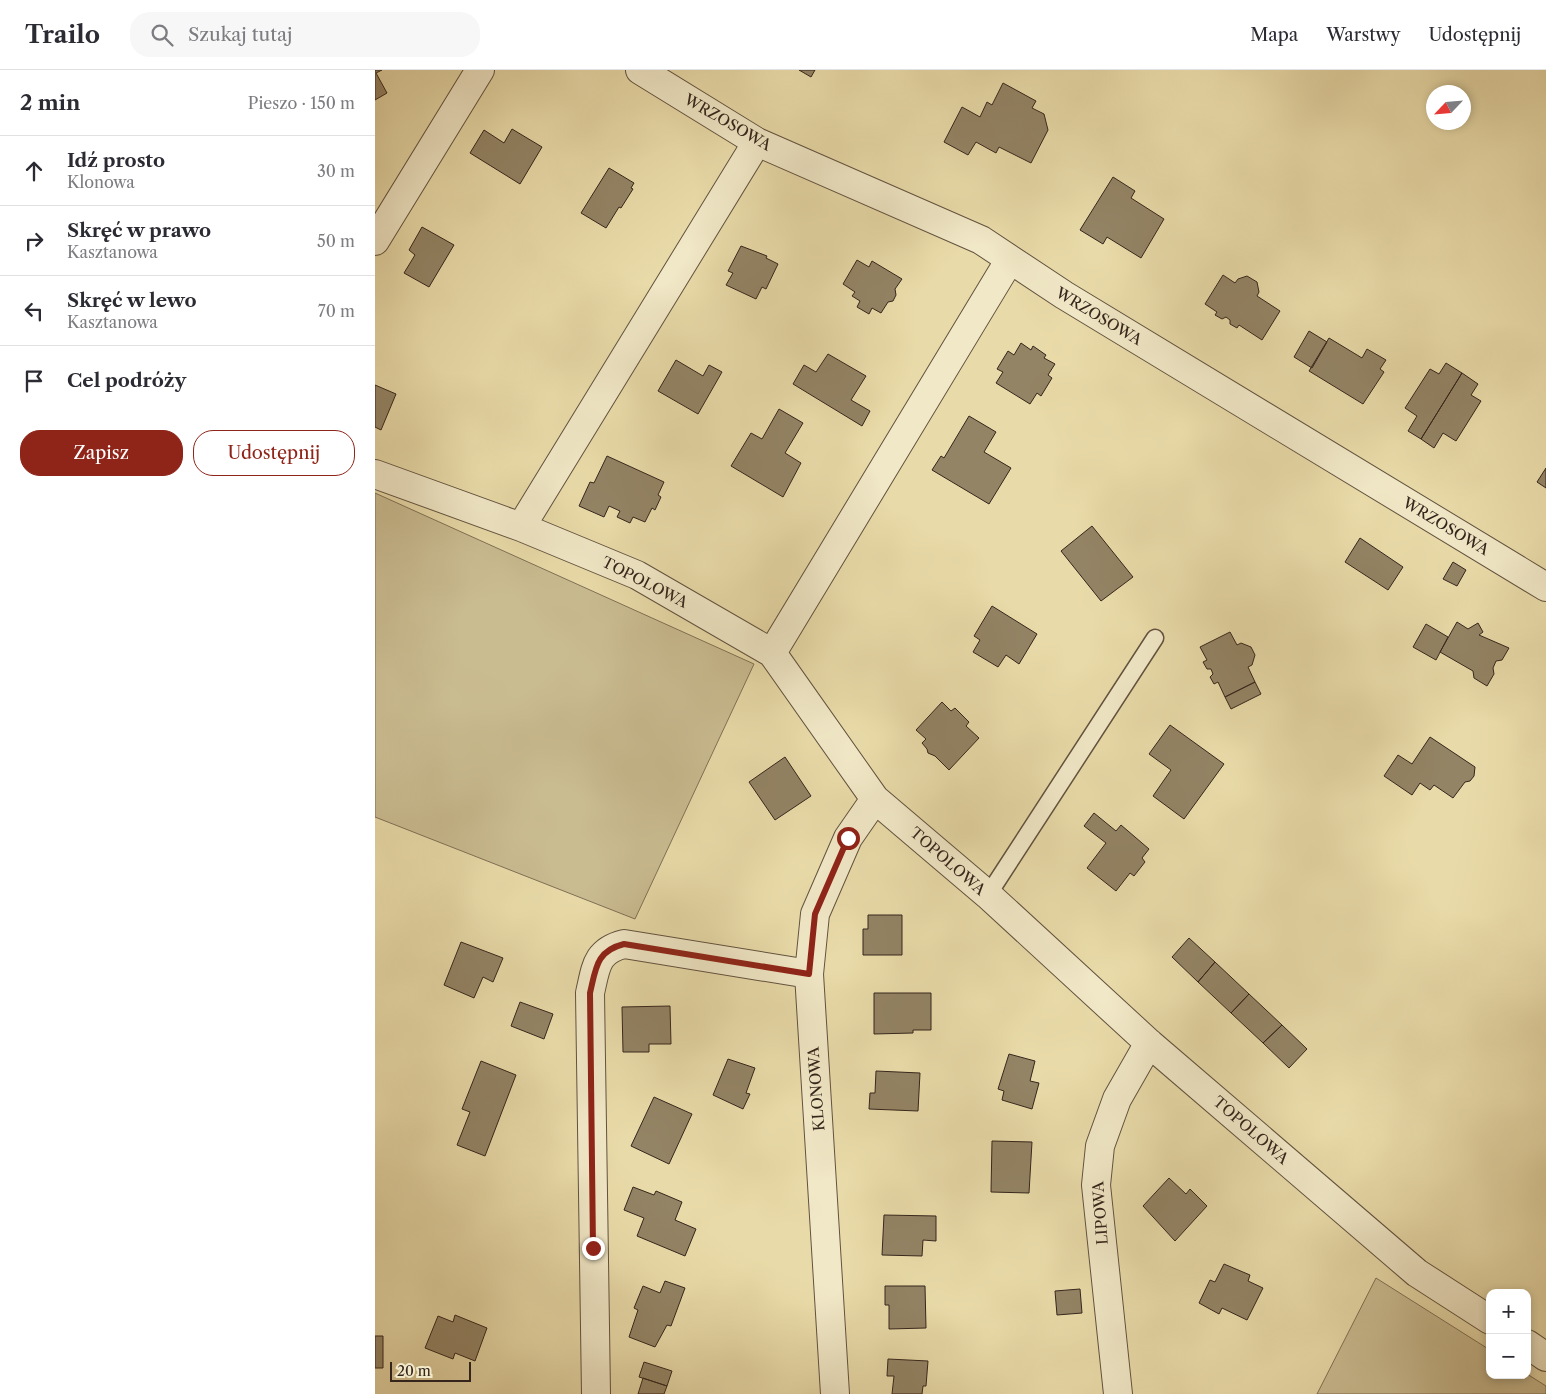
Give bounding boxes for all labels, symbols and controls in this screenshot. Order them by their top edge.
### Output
search box [130,12,480,57]
text: Trailo [25,20,100,49]
icon: search [148,21,176,49]
text: Szukaj tutaj [188,23,292,46]
text: Mapa [1250,24,1298,46]
text: Warstwy [1326,24,1400,46]
text: Udostępnij [1428,24,1521,46]
north arrow [1426,85,1471,130]
street label: WRZOSOWA [680,89,776,155]
text: 2 min [20,90,80,115]
text: Pieszo · 150 m [248,93,355,113]
text: Idź prosto [67,149,165,172]
icon: ahead [20,157,48,185]
text: 30 m [317,161,355,181]
text: Klonowa [67,172,135,192]
text: Skręć w prawo [67,219,211,242]
icon: right [20,227,48,255]
text: 50 m [317,231,355,251]
text: Kasztanowa [67,242,158,262]
street label: WRZOSOWA [1052,282,1146,350]
text: Skręć w lewo [67,289,197,312]
icon: left [20,297,48,325]
text: 70 m [318,301,355,321]
text: Kasztanowa [67,312,158,332]
icon: arrive [20,367,48,395]
text: Cel podróży [67,369,186,392]
button: Zapisz [20,430,183,476]
button: Udostępnij [193,430,355,476]
street label: WRZOSOWA [1399,492,1493,560]
street label: TOPOLOWA [599,552,692,612]
street label: TOPOLOWA [906,823,990,900]
route start [837,827,860,850]
street label: KLONOWA [804,1045,828,1132]
street label: TOPOLOWA [1209,1092,1293,1169]
street label: LIPOWA [1088,1180,1112,1245]
route end [582,1237,605,1260]
map controls [1486,1289,1531,1379]
button: + [1486,1289,1531,1334]
button: − [1486,1334,1531,1379]
scale bar [390,1359,471,1382]
text: 20 m [397,1362,431,1380]

